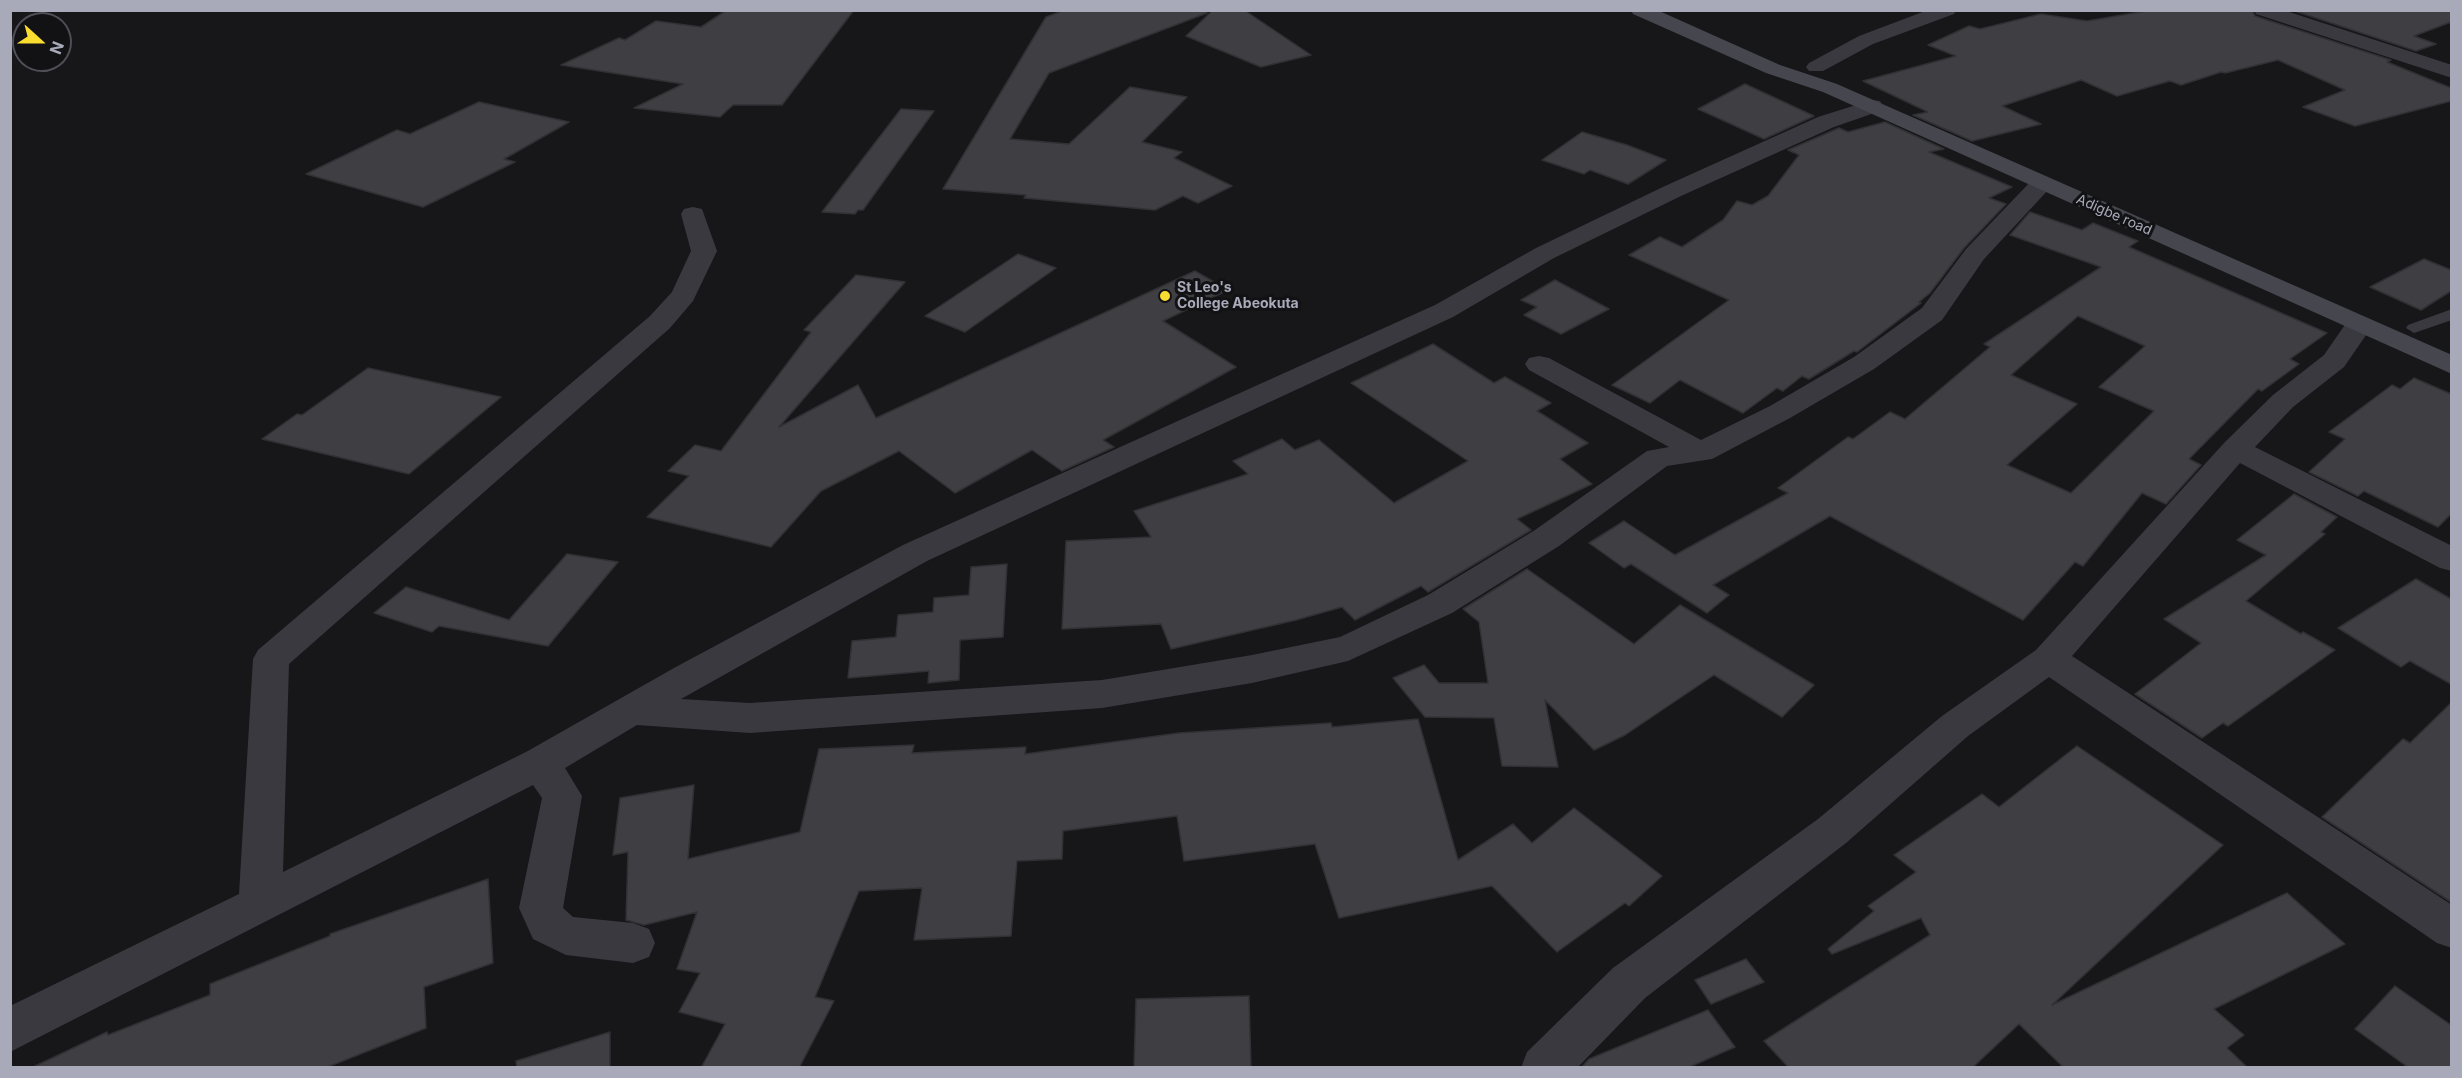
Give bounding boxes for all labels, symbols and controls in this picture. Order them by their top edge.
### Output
north arrow [12,12,72,72]
text: N [45,38,68,57]
street label: Adigbe road [2074,191,2154,239]
place label: St Leo's College Abeokuta [1177,280,1299,312]
marker: St Leo's College Abeokuta [1158,289,1172,303]

